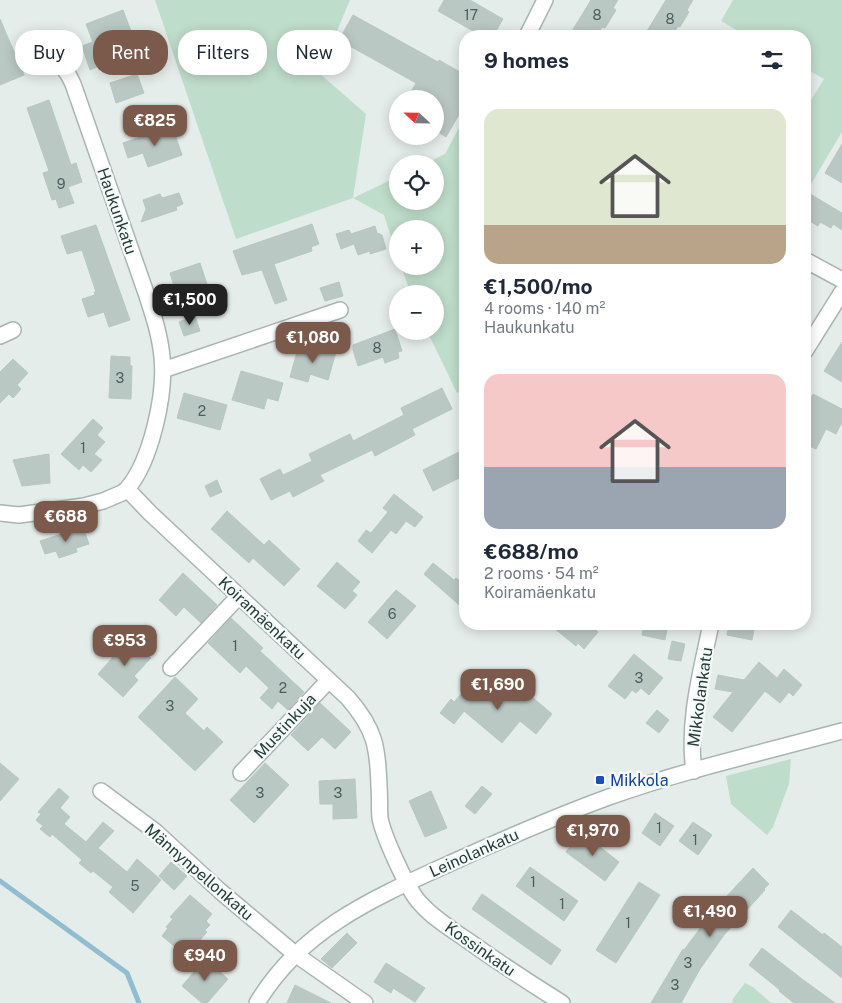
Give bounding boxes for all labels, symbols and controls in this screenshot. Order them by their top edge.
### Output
house number: 17 [464,7,478,23]
house number: 8 [592,7,602,23]
house number: 8 [665,11,675,27]
chip: Buy [15,30,83,75]
chip: Rent [93,30,168,75]
chip: Filters [178,30,267,75]
chip: New [277,30,351,75]
icon: filters [758,46,786,74]
text: 9 homes [484,48,569,73]
north arrow [389,90,444,145]
map controls [389,90,444,340]
pin: €825 [125,104,185,147]
text: €825 [134,111,176,130]
icon: home [590,141,680,231]
button: locate [389,155,444,210]
street label: Haukunkatu [93,165,141,257]
house number: 9 [57,176,66,192]
button: + [389,220,444,275]
text: €1,500/mo [484,274,593,299]
pin: €1,500 [149,284,231,326]
button: − [389,285,444,340]
text: €1,500 [163,290,217,309]
text: 4 rooms · 140 m² [484,299,605,318]
text: Haukunkatu [484,318,575,337]
pin: €1,080 [272,322,354,364]
text: €1,080 [287,328,339,347]
house number: 8 [372,340,382,356]
house number: 3 [116,370,125,386]
house number: 2 [198,403,206,419]
icon: home [590,406,680,496]
house number: 1 [80,440,86,456]
pin: €688 [36,500,96,543]
text: €688 [45,507,87,526]
text: €688/mo [484,539,579,564]
text: 2 rooms · 54 m² [484,564,599,583]
street label: Koiramäenkatu [215,573,309,663]
text: Koiramäenkatu [484,583,596,602]
house number: 6 [388,606,397,622]
pin: €953 [95,624,155,667]
text: €953 [104,631,146,650]
house number: 1 [232,638,238,654]
street label: Mikkolankatu [684,646,716,748]
pin: €1,690 [457,668,539,711]
house number: 3 [635,670,644,686]
text: €1,690 [471,675,525,694]
house number: 2 [279,680,287,696]
street label: Mustinkuja [250,690,320,762]
house number: 3 [166,698,175,714]
place label: Mikkola [610,771,669,790]
marker: Mikkola [594,774,606,786]
house number: 3 [256,785,265,801]
house number: 3 [334,785,343,801]
pin: €1,970 [552,814,634,857]
street label: Männynpellonkatu [141,820,257,924]
house number: 1 [656,820,662,836]
text: €1,970 [567,821,619,840]
street label: Leinolankatu [426,825,522,881]
house number: 1 [692,832,698,848]
house number: 1 [530,874,536,890]
house number: 5 [131,878,140,894]
house number: 1 [559,896,565,912]
pin: €1,490 [669,896,751,938]
text: €1,490 [684,902,736,921]
house number: 1 [625,915,631,931]
street label: Kossinkatu [441,918,519,980]
pin: €940 [175,940,235,982]
text: €940 [184,946,226,965]
house number: 3 [684,955,693,971]
house number: 3 [671,977,680,993]

